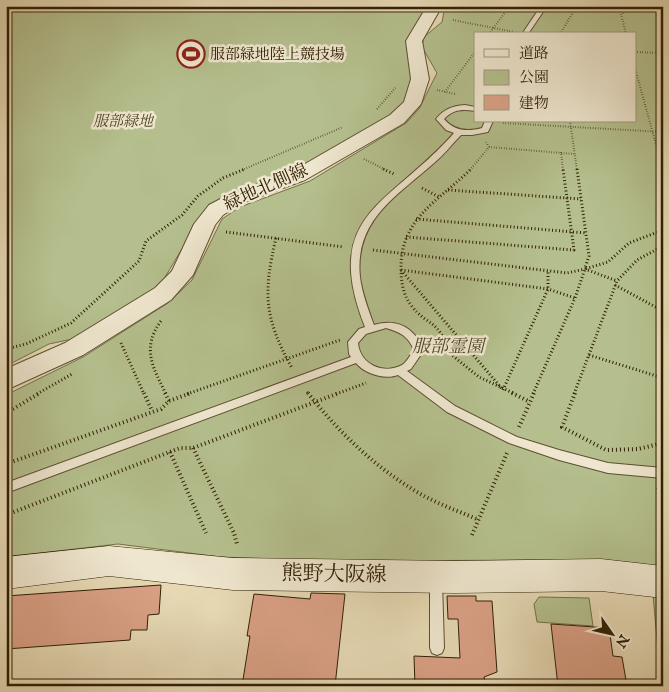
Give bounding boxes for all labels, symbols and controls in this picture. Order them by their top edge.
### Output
legend [474,32,636,122]
sports icon: 服部緑地陸上競技場 [176,39,206,69]
text: 道路 [519,44,549,63]
place label: 服部緑地陸上競技場 [210,45,345,64]
text: 公園 [519,68,549,87]
text: 建物 [519,94,549,113]
park label: 服部緑地 [93,112,155,131]
street label: 緑地北側線 [220,159,312,217]
park label: 服部霊園 [412,336,487,359]
street label: 熊野大阪線 [281,561,387,589]
north arrow [586,610,636,660]
text: N [611,630,633,651]

